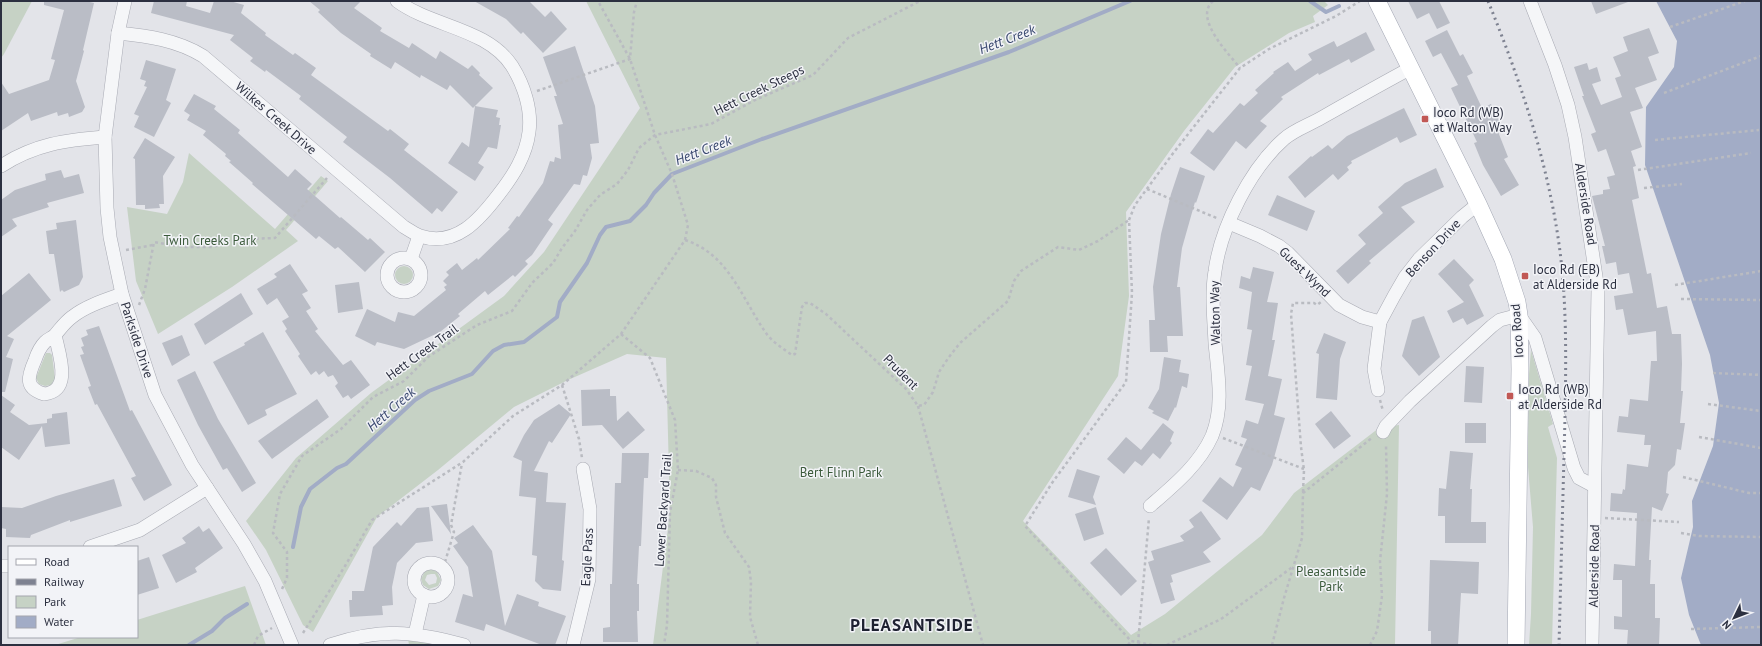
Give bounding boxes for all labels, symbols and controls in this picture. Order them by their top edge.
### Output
water label: Hett Creek [976,20,1038,58]
street label: Hett Creek Steeps [711,61,807,119]
street label: Wilkes Creek Drive [232,78,320,158]
place label: Ioco Rd (WB) at Walton Way [1433,104,1512,136]
marker: Ioco Rd (WB) at Walton Way [1420,114,1430,124]
water label: Hett Creek [672,131,734,169]
street label: Alderside Road [1571,162,1601,246]
street label: Benson Drive [1402,215,1464,281]
park label: Twin Creeks Park [164,232,257,249]
street label: Guest Wynd [1276,243,1334,301]
place label: Ioco Rd (EB) at Alderside Rd [1533,261,1617,293]
marker: Ioco Rd (EB) at Alderside Rd [1520,271,1530,281]
street label: Walton Way [1206,280,1224,346]
street label: Parkside Drive [117,300,157,380]
street label: Ioco Road [1507,303,1527,359]
street label: Hett Creek Trail [383,320,462,384]
street label: Prudent [880,351,923,394]
place label: Ioco Rd (WB) at Alderside Rd [1518,381,1602,413]
water label: Hett Creek [363,382,420,435]
marker: Ioco Rd (WB) at Alderside Rd [1505,391,1515,401]
street label: Lower Backyard Trail [651,452,675,567]
park label: Bert Flinn Park [800,464,883,481]
street label: Alderside Road [1585,524,1603,608]
street label: Eagle Pass [577,527,597,587]
legend [8,546,138,638]
text: Road [44,554,69,569]
park label: Pleasantside Park [1296,563,1366,595]
text: Railway [44,574,84,589]
text: Park [44,594,66,609]
north arrow [1714,598,1754,638]
text: Water [44,614,74,629]
district label: PLEASANTSIDE [850,614,974,636]
text: N [1719,617,1734,632]

